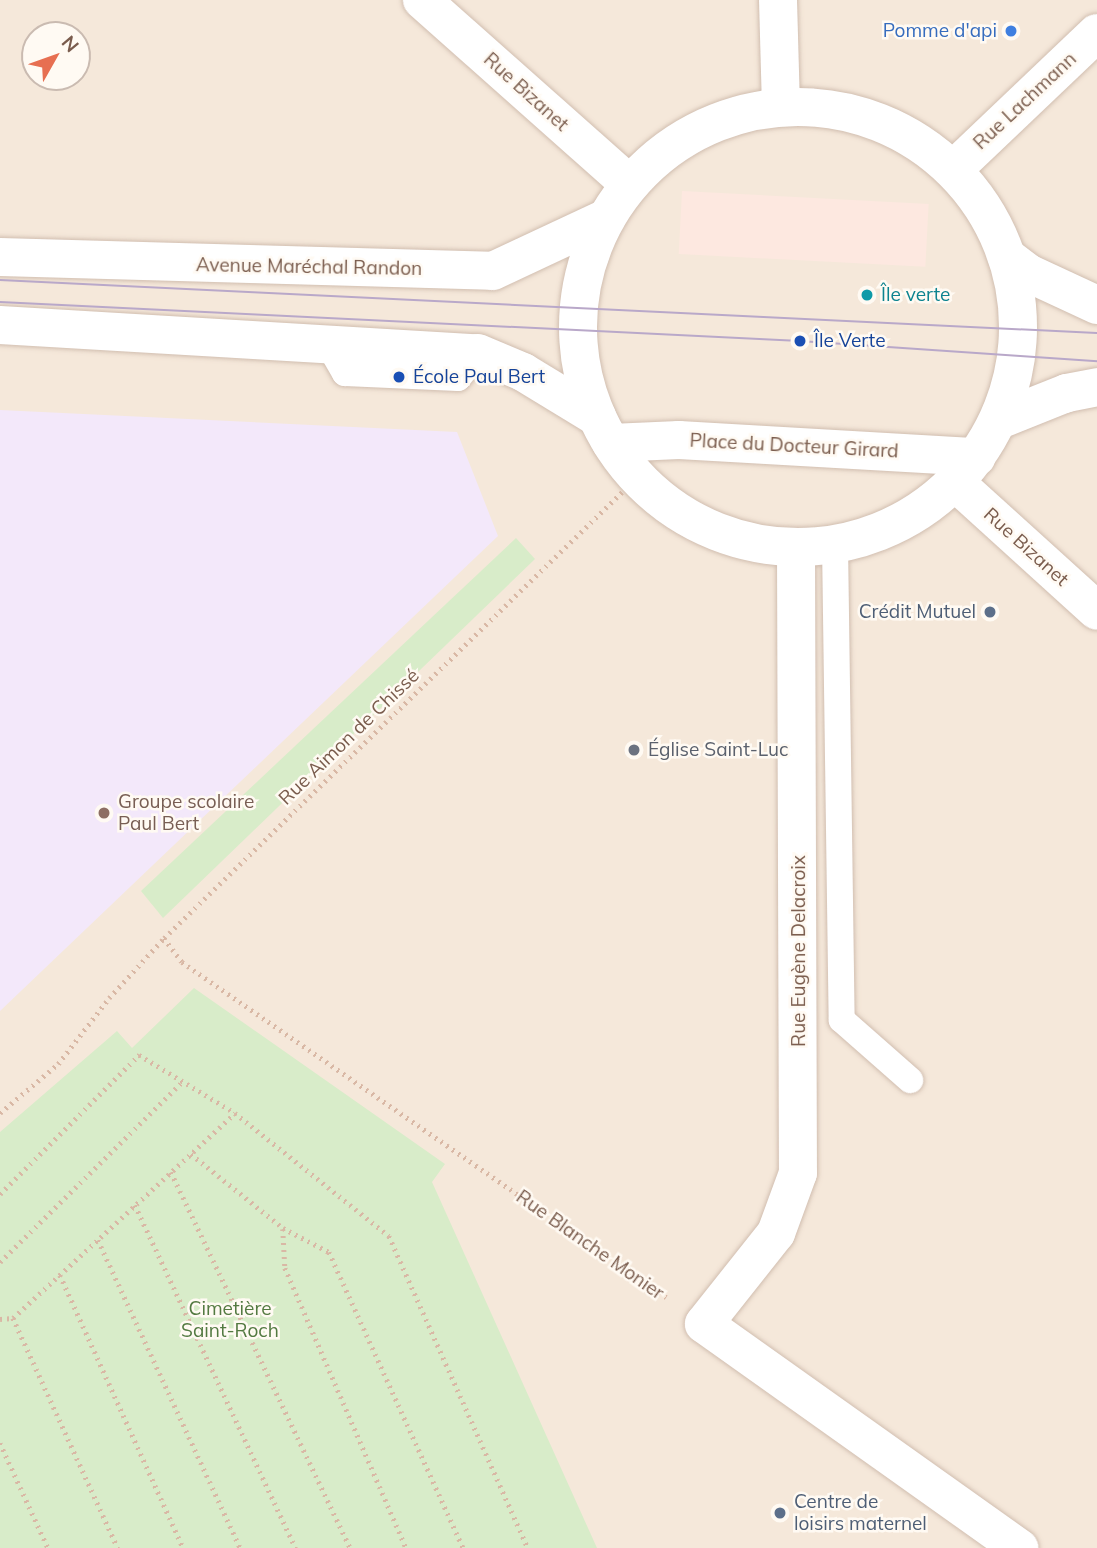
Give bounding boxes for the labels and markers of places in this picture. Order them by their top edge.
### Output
place label: Pomme d'api [883,20,997,42]
marker: Pomme d'api [1003,23,1019,39]
place label: Île verte [881,284,950,306]
marker: Île verte [859,287,875,303]
place label: Île Verte [814,330,886,352]
marker: Île Verte [792,333,808,349]
place label: École Paul Bert [413,366,545,388]
marker: École Paul Bert [391,369,407,385]
place label: Crédit Mutuel [859,601,976,623]
marker: Crédit Mutuel [982,604,998,620]
place label: Église Saint-Luc [648,739,788,761]
marker: Église Saint-Luc [626,742,642,758]
place label: Groupe scolaire Paul Bert [118,791,254,835]
marker: Groupe scolaire Paul Bert [96,805,112,821]
place label: Centre de loisirs maternel [794,1491,927,1535]
marker: Centre de loisirs maternel [772,1505,788,1521]

